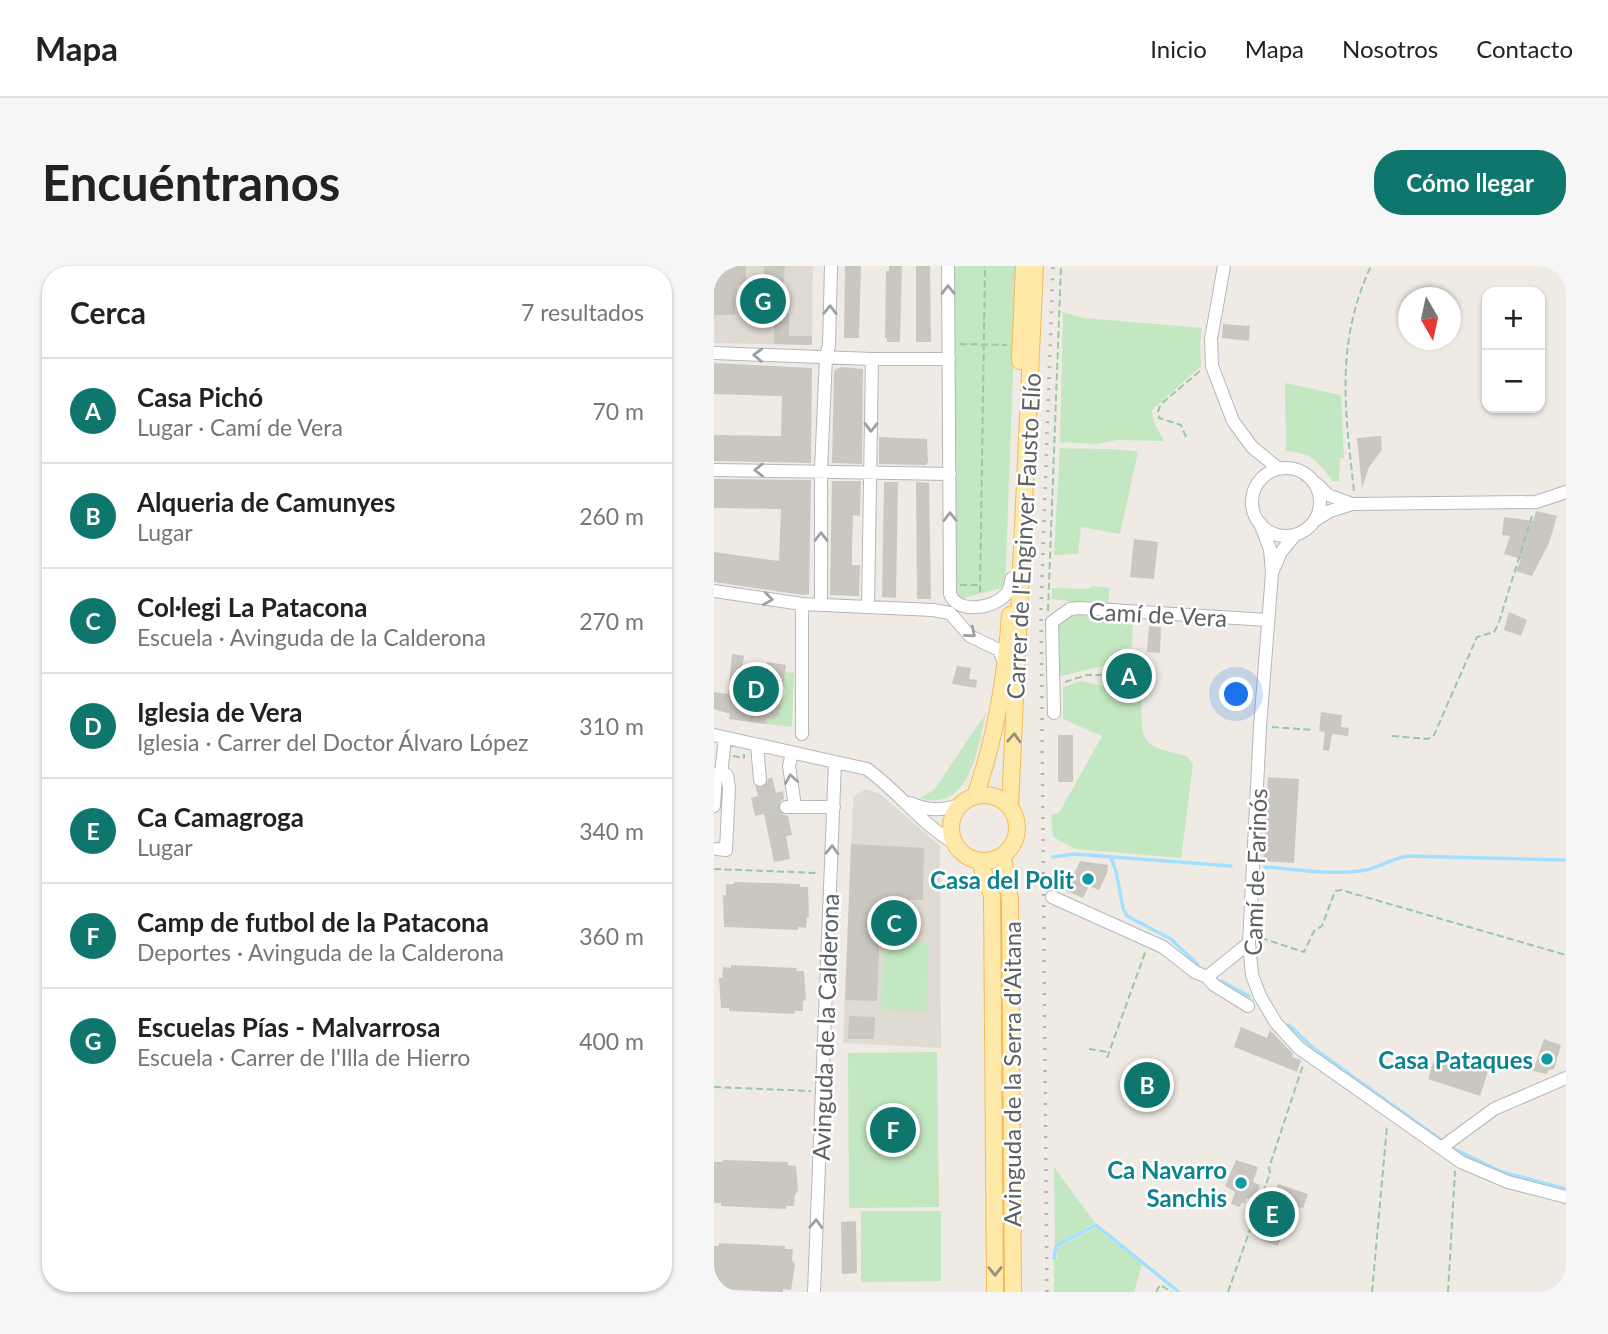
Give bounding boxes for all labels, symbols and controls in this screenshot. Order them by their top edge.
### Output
text: Mapa [35,28,118,68]
text: Inicio [1150,34,1207,63]
text: Mapa [1245,34,1304,63]
text: Nosotros [1342,34,1438,63]
text: Contacto [1476,34,1573,63]
button: Cómo llegar [1374,150,1566,215]
text: Encuéntranos [42,153,340,211]
pin: G [740,275,786,327]
one-way arrow [940,284,956,294]
north arrow [1398,287,1461,350]
map controls [1482,287,1545,413]
button: + [1482,287,1545,350]
text: Cerca [70,294,146,330]
text: 7 resultados [521,298,644,326]
one-way arrow [822,304,838,315]
one-way arrow [752,347,763,362]
button: − [1482,350,1545,413]
street label: Carrer de l'Enginyer Fausto Elío [1000,372,1046,700]
text: Casa Pichó [137,381,263,413]
text: A [85,397,101,425]
text: 70 m [593,397,644,425]
text: Lugar · Camí de Vera [137,413,343,441]
one-way arrow [863,422,879,433]
one-way arrow [754,462,764,478]
text: Alqueria de Camunyes [137,486,395,518]
text: B [85,502,101,530]
text: 260 m [579,502,644,530]
one-way arrow [942,511,958,522]
text: Lugar [137,518,193,546]
one-way arrow [813,531,829,542]
text: Col·legi La Patacona [137,591,367,623]
one-way arrow [762,591,773,606]
street label: Camí de Vera [1088,596,1228,632]
text: C [85,607,101,635]
text: 270 m [579,607,644,635]
text: Escuela · Avinguda de la Calderona [137,623,486,651]
one-way arrow [963,625,976,638]
pin: A [1106,650,1152,702]
pin: D [733,663,779,715]
your location [1219,677,1253,711]
text: Iglesia de Vera [137,696,302,728]
text: D [84,712,102,740]
text: 310 m [579,712,644,740]
text: Iglesia · Carrer del Doctor Álvaro López [137,728,528,756]
one-way arrow [1006,732,1021,743]
one-way arrow [784,773,799,785]
street label: Camí de Farinós [1238,788,1272,956]
text: Ca Camagroga [137,801,304,833]
text: E [86,817,100,845]
text: 340 m [579,817,644,845]
text: Lugar [137,833,193,861]
one-way arrow [825,844,840,855]
place label: Casa del Polit [930,865,1074,894]
marker: Casa del Polit [1080,871,1096,887]
street label: Avinguda de la Calderona [806,893,844,1161]
pin: C [871,897,917,949]
text: Camp de futbol de la Patacona [137,906,489,938]
street label: Avinguda de la Serra d'Aitana [997,921,1026,1227]
text: F [86,922,100,950]
text: 360 m [579,922,644,950]
text: Deportes · Avinguda de la Calderona [137,938,504,966]
text: Escuelas Pías - Malvarrosa [137,1011,440,1043]
text: G [85,1027,101,1055]
text: 400 m [579,1027,644,1055]
text: Escuela · Carrer de l'Illa de Hierro [137,1043,470,1071]
place label: Casa Pataques [1378,1045,1533,1074]
marker: Casa Pataques [1539,1051,1555,1067]
pin: B [1124,1059,1170,1111]
pin: F [870,1104,916,1156]
place label: Ca Navarro Sanchis [1107,1155,1227,1212]
marker: Ca Navarro Sanchis [1233,1175,1249,1191]
pin: E [1249,1188,1295,1240]
one-way arrow [809,1218,824,1229]
one-way arrow [987,1266,1003,1277]

